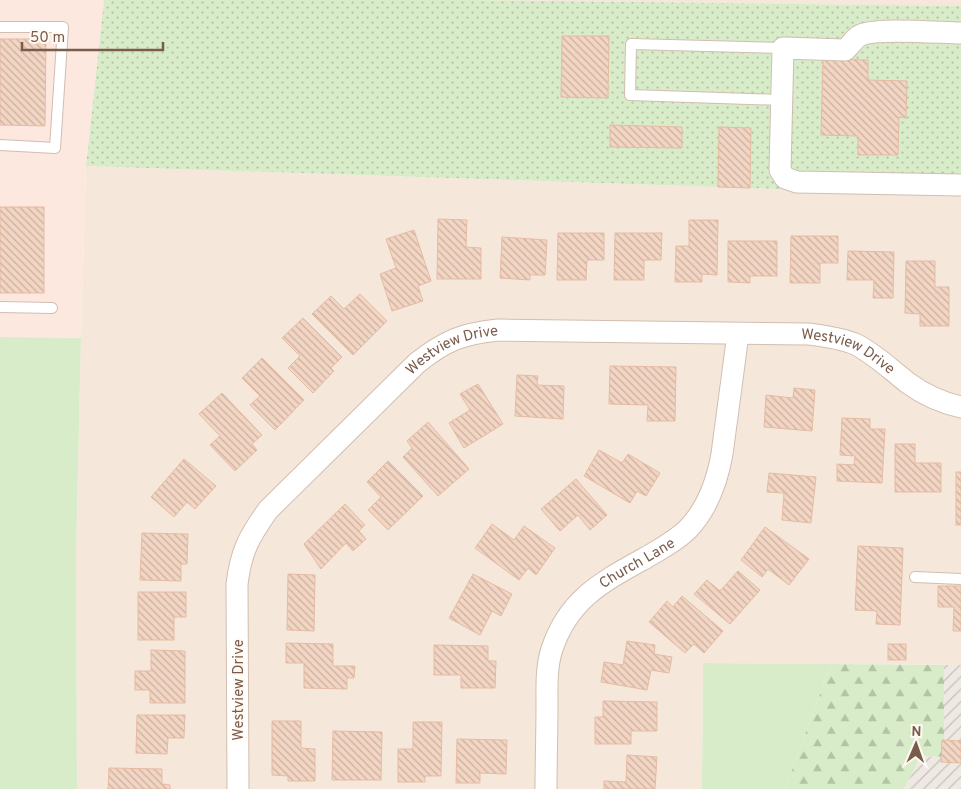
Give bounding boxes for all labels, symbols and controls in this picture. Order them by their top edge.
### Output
scale bar [22,20,164,52]
text: 50 m [30,29,65,48]
street label: Westview Drive [402,322,499,380]
street label: Westview Drive [801,326,898,379]
street label: Church Lane [596,534,679,594]
street label: Westview Drive [230,639,249,741]
north arrow [891,719,941,769]
text: N [911,724,922,741]

